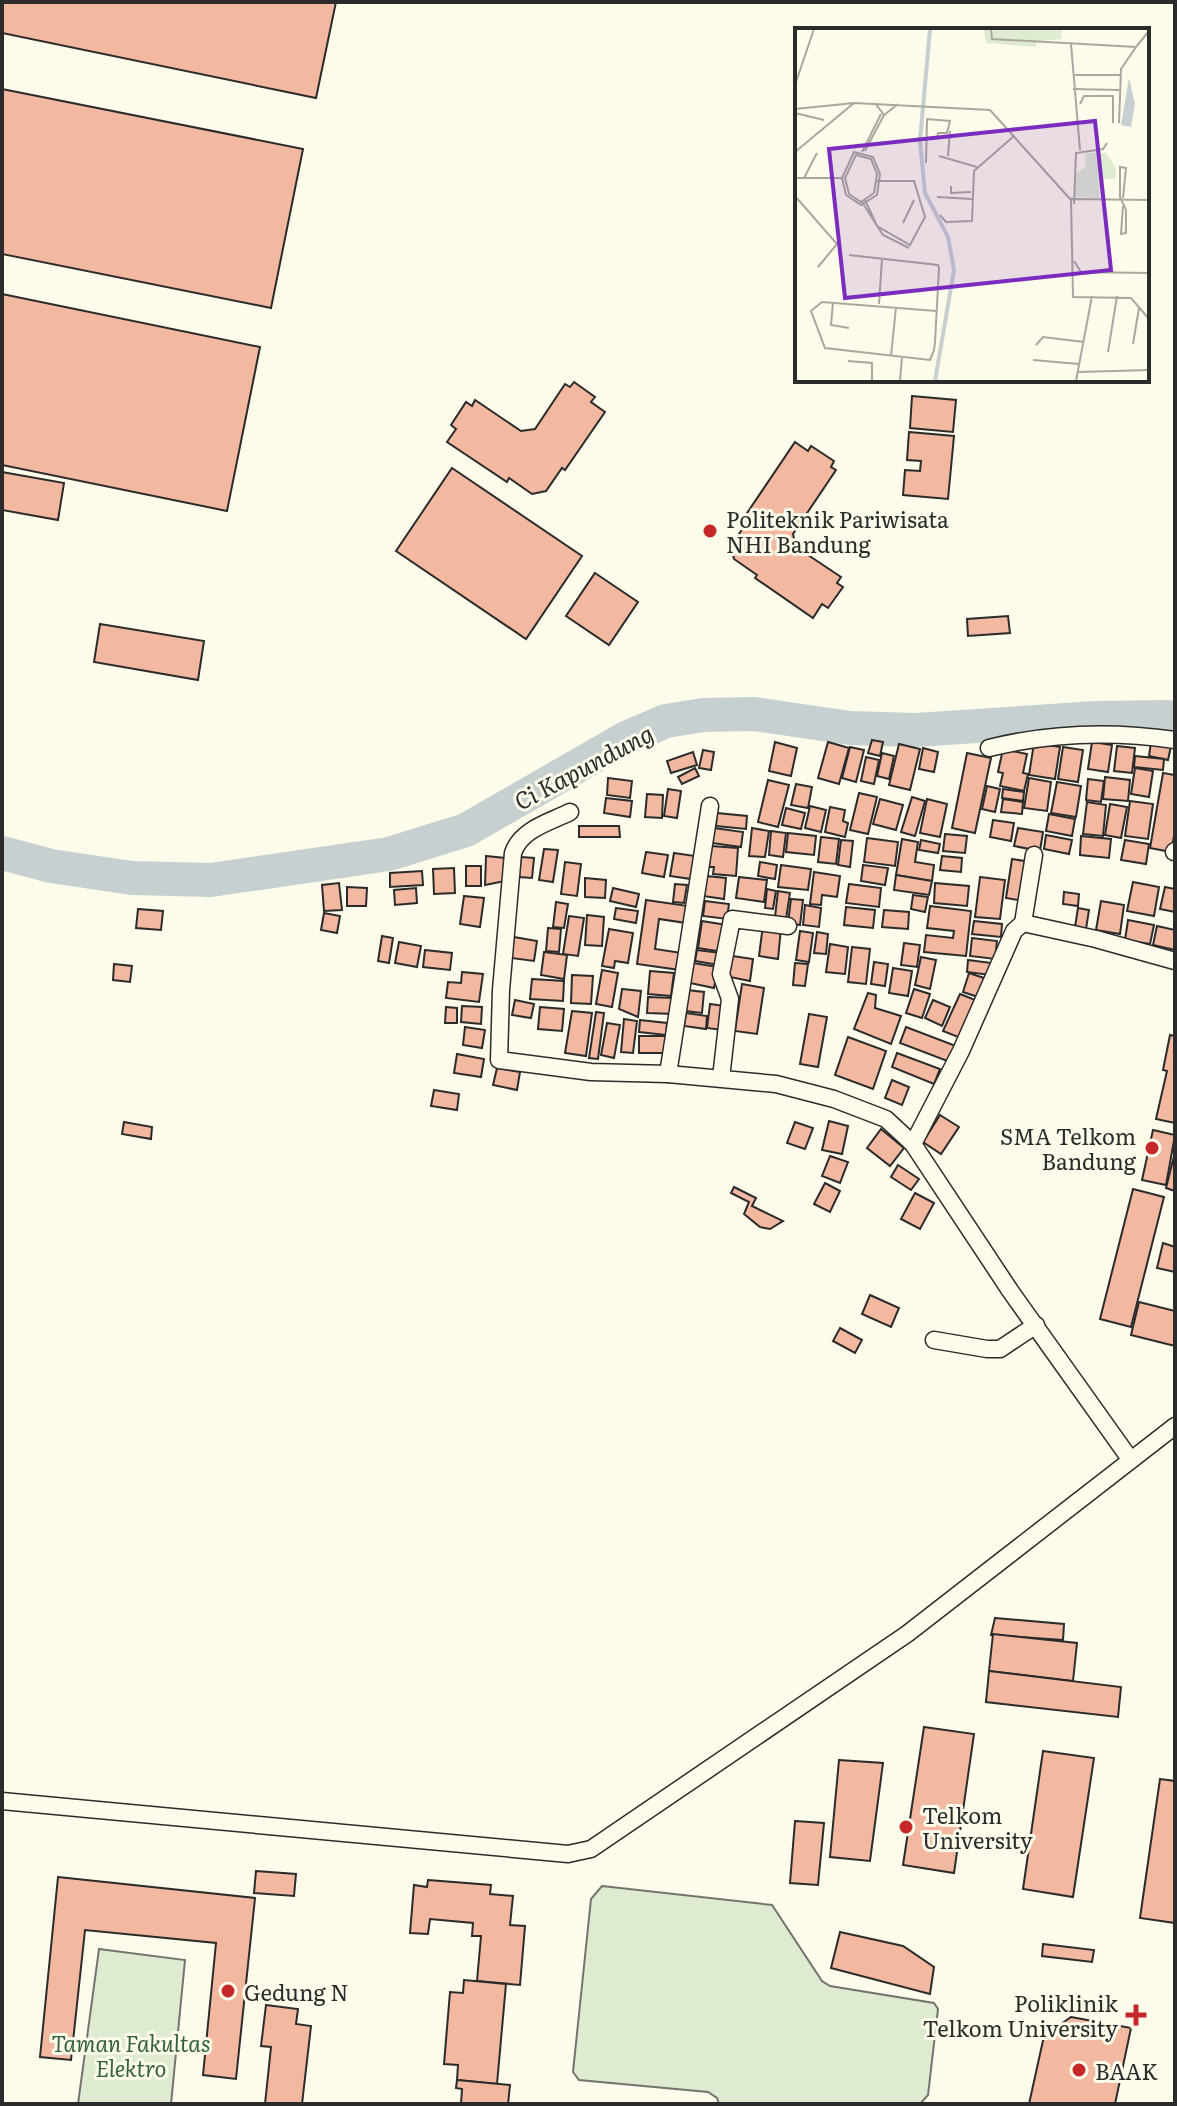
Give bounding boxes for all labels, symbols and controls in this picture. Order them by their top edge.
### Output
inset map [795,28,1149,382]
place label: Politeknik Pariwisata NHI Bandung [726,502,949,560]
marker: Politeknik Pariwisata NHI Bandung [701,522,719,540]
water label: Ci Kapundung [507,715,659,817]
place label: SMA Telkom Bandung [1000,1119,1137,1177]
marker: SMA Telkom Bandung [1143,1139,1161,1157]
place label: Telkom University [922,1798,1033,1856]
marker: Telkom University [897,1818,915,1836]
place label: Gedung N [244,1975,349,2008]
marker: Gedung N [219,1982,237,2000]
place label: Poliklinik Telkom University [922,1986,1119,2044]
marker: Poliklinik Telkom University [1125,2004,1147,2026]
park label: Taman Fakultas Elektro [51,2026,211,2084]
place label: BAAK [1095,2054,1159,2087]
marker: BAAK [1070,2061,1088,2079]

